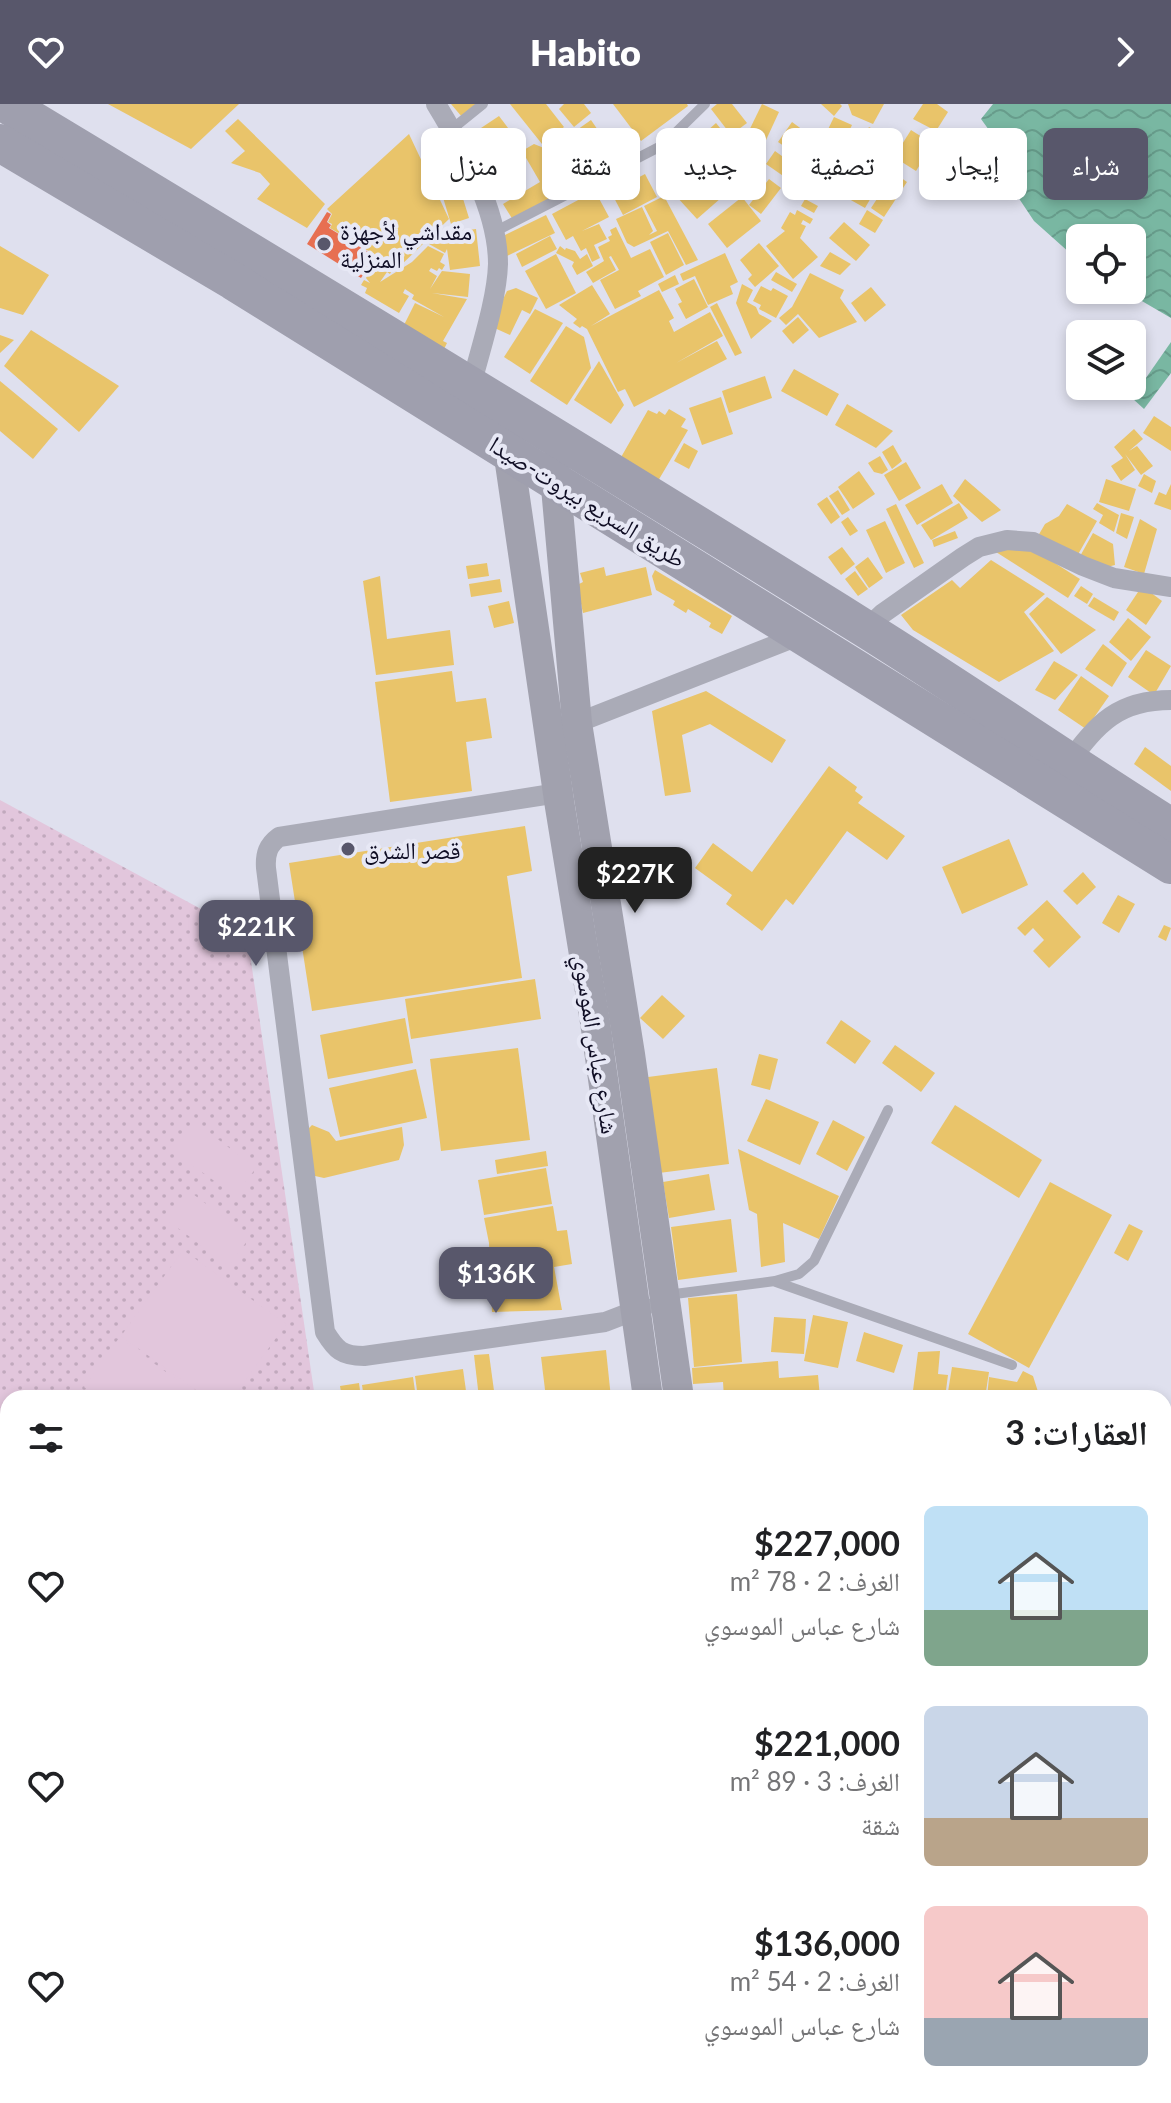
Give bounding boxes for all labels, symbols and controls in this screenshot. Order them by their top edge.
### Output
icon: heart [24,30,68,74]
text: Habito [530,30,641,74]
icon: forward [1103,30,1147,74]
chip: منزل [421,128,526,200]
chip: شقة [542,128,640,200]
chip: جديد [656,128,766,200]
chip: تصفية [782,128,903,200]
chip: إيجار [919,128,1027,200]
chip: شراء [1043,128,1148,200]
place label: مقداشي لأجهزة المنزلية [340,216,472,273]
map controls [1066,224,1146,400]
button: locate [1066,224,1146,304]
marker: مقداشي لأجهزة المنزلية [315,235,333,253]
button: layers [1066,320,1146,400]
street label: طريق السريع بيروت-صيدا [484,429,691,575]
place label: قصر الشرق [364,835,461,865]
marker: قصر الشرق [339,840,357,858]
pin: $227K [579,847,691,915]
text: $227K [596,857,674,889]
pin: $221K [200,900,312,968]
text: $221K [217,910,295,942]
street label: شارع عباس الموسوي [562,952,625,1137]
pin: $136K [440,1247,552,1315]
text: $136K [457,1257,535,1289]
text: العقارات: 3 [1005,1411,1148,1452]
icon: filters [24,1416,68,1460]
text: $227,000 [754,1522,900,1563]
icon: home [988,1538,1084,1634]
icon: heart [24,1564,68,1608]
text: الغرف: 2 · 78 m² [730,1565,900,1597]
text: شارع عباس الموسوي [704,1609,900,1641]
text: $221,000 [754,1722,900,1763]
icon: home [988,1738,1084,1834]
icon: heart [24,1764,68,1808]
text: الغرف: 3 · 89 m² [730,1765,900,1797]
text: شقة [861,1809,900,1841]
text: $136,000 [754,1922,900,1963]
icon: home [988,1938,1084,2034]
icon: heart [24,1964,68,2008]
text: الغرف: 2 · 54 m² [730,1965,900,1997]
text: شارع عباس الموسوي [704,2009,900,2041]

